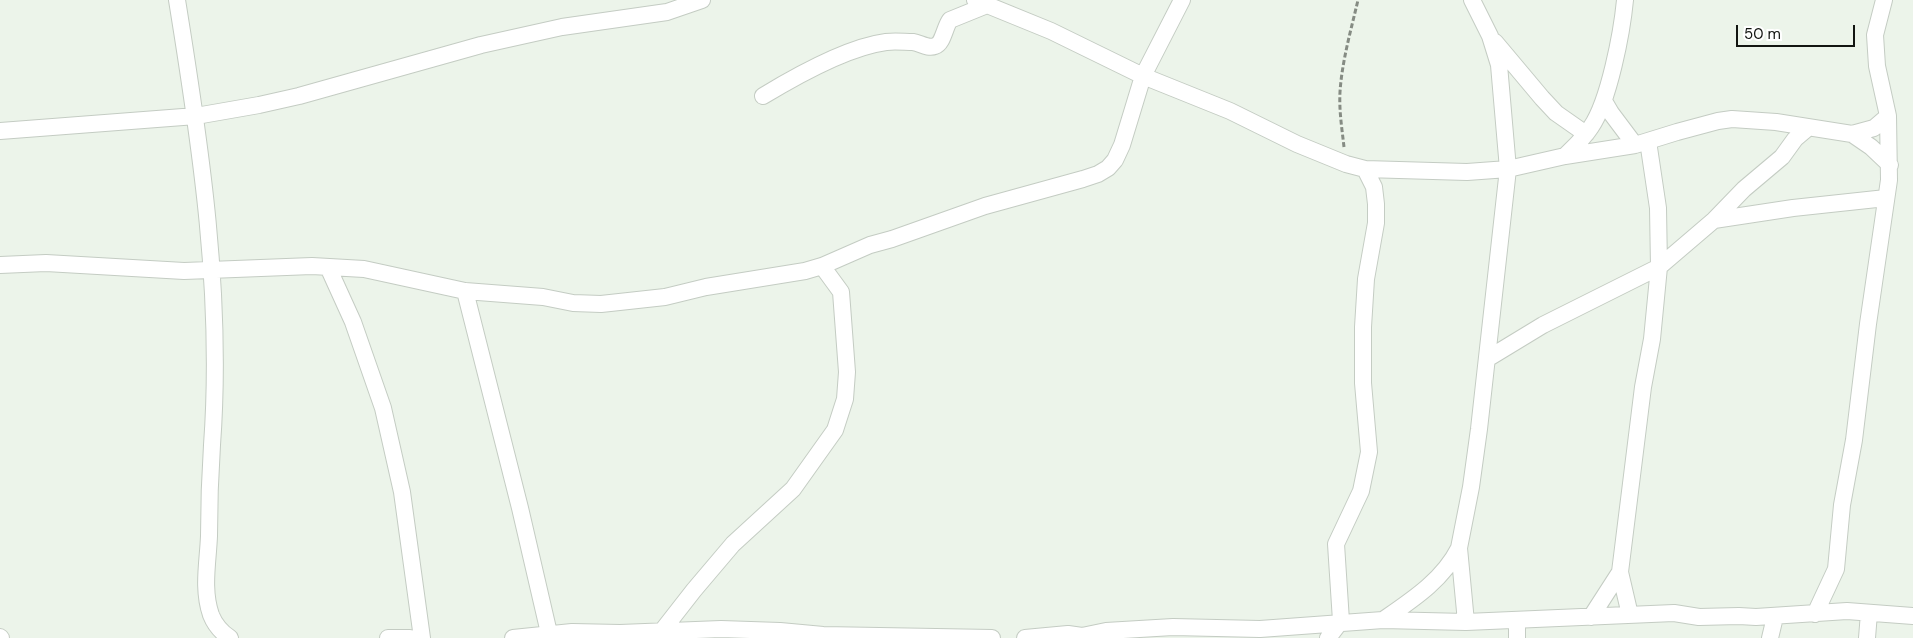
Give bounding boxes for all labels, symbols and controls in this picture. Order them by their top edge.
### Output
scale bar [1738,15,1857,47]
text: 50 m [1744,24,1781,44]

